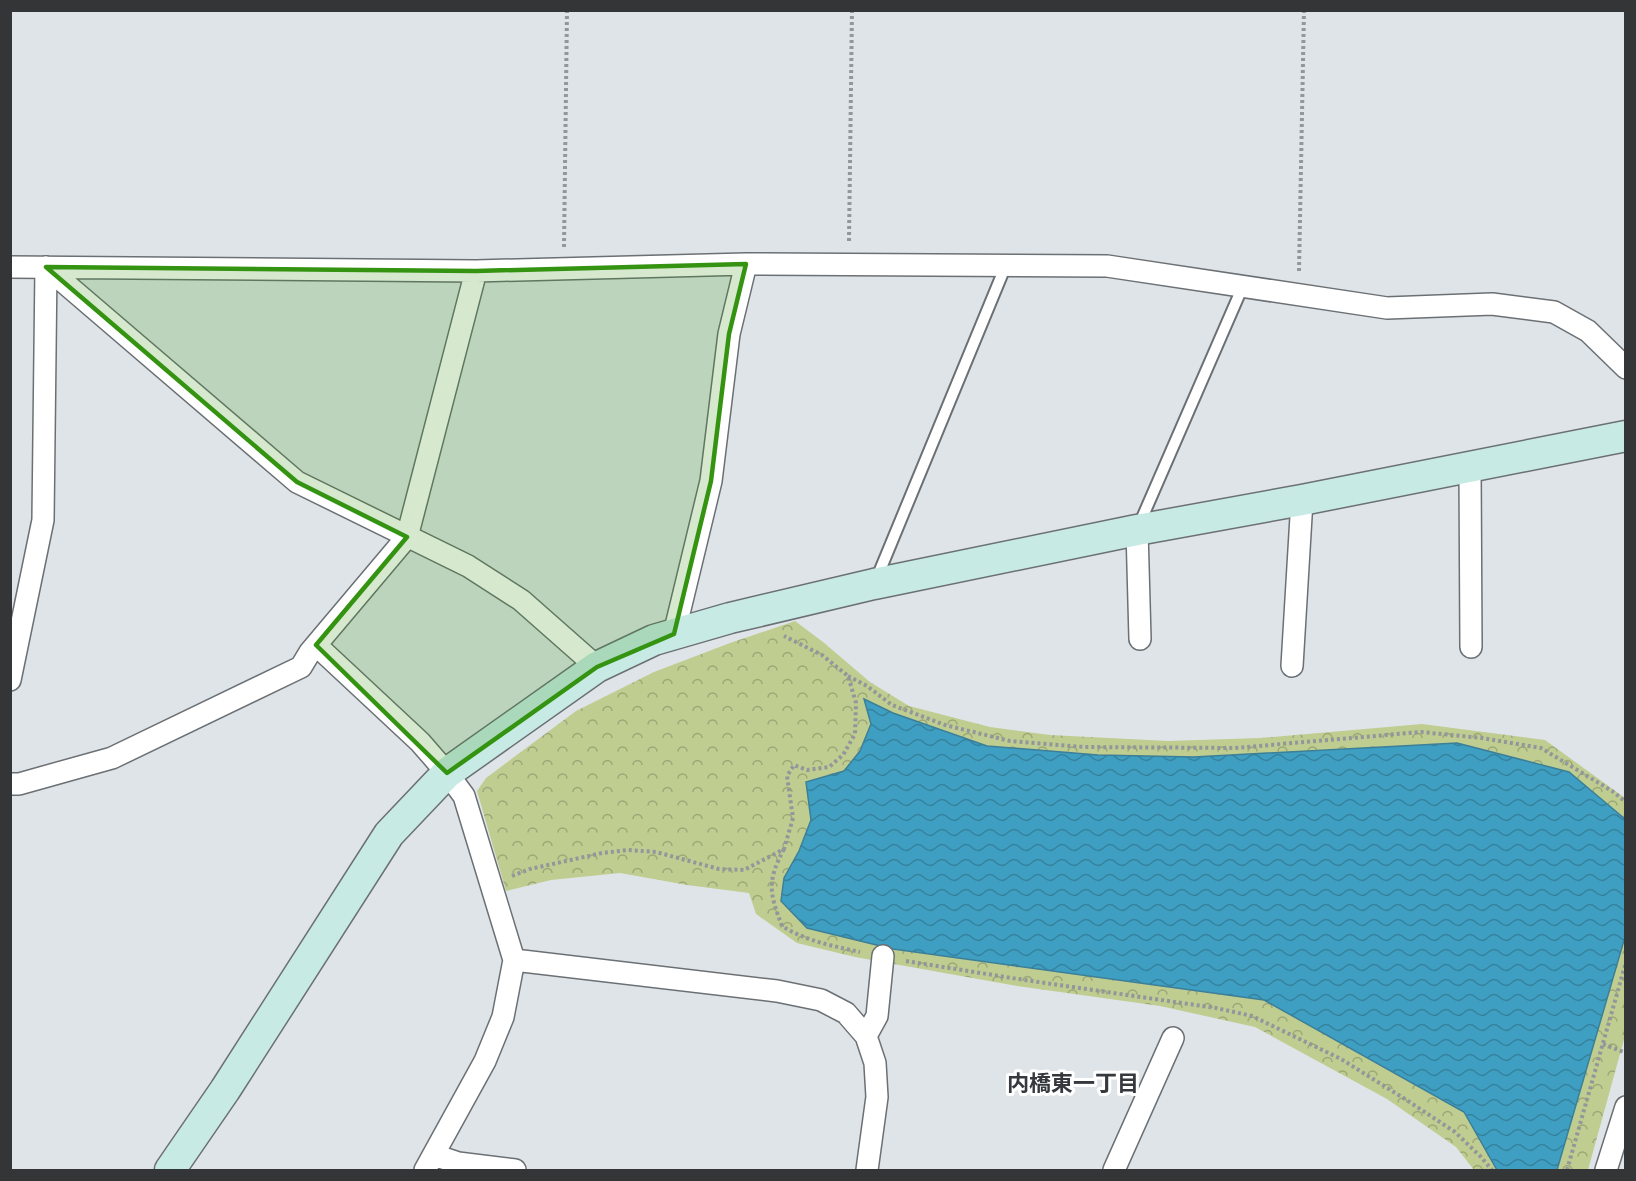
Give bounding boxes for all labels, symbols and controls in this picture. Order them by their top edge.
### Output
district label: 内橋東一丁目 [1007,1070,1139,1097]

